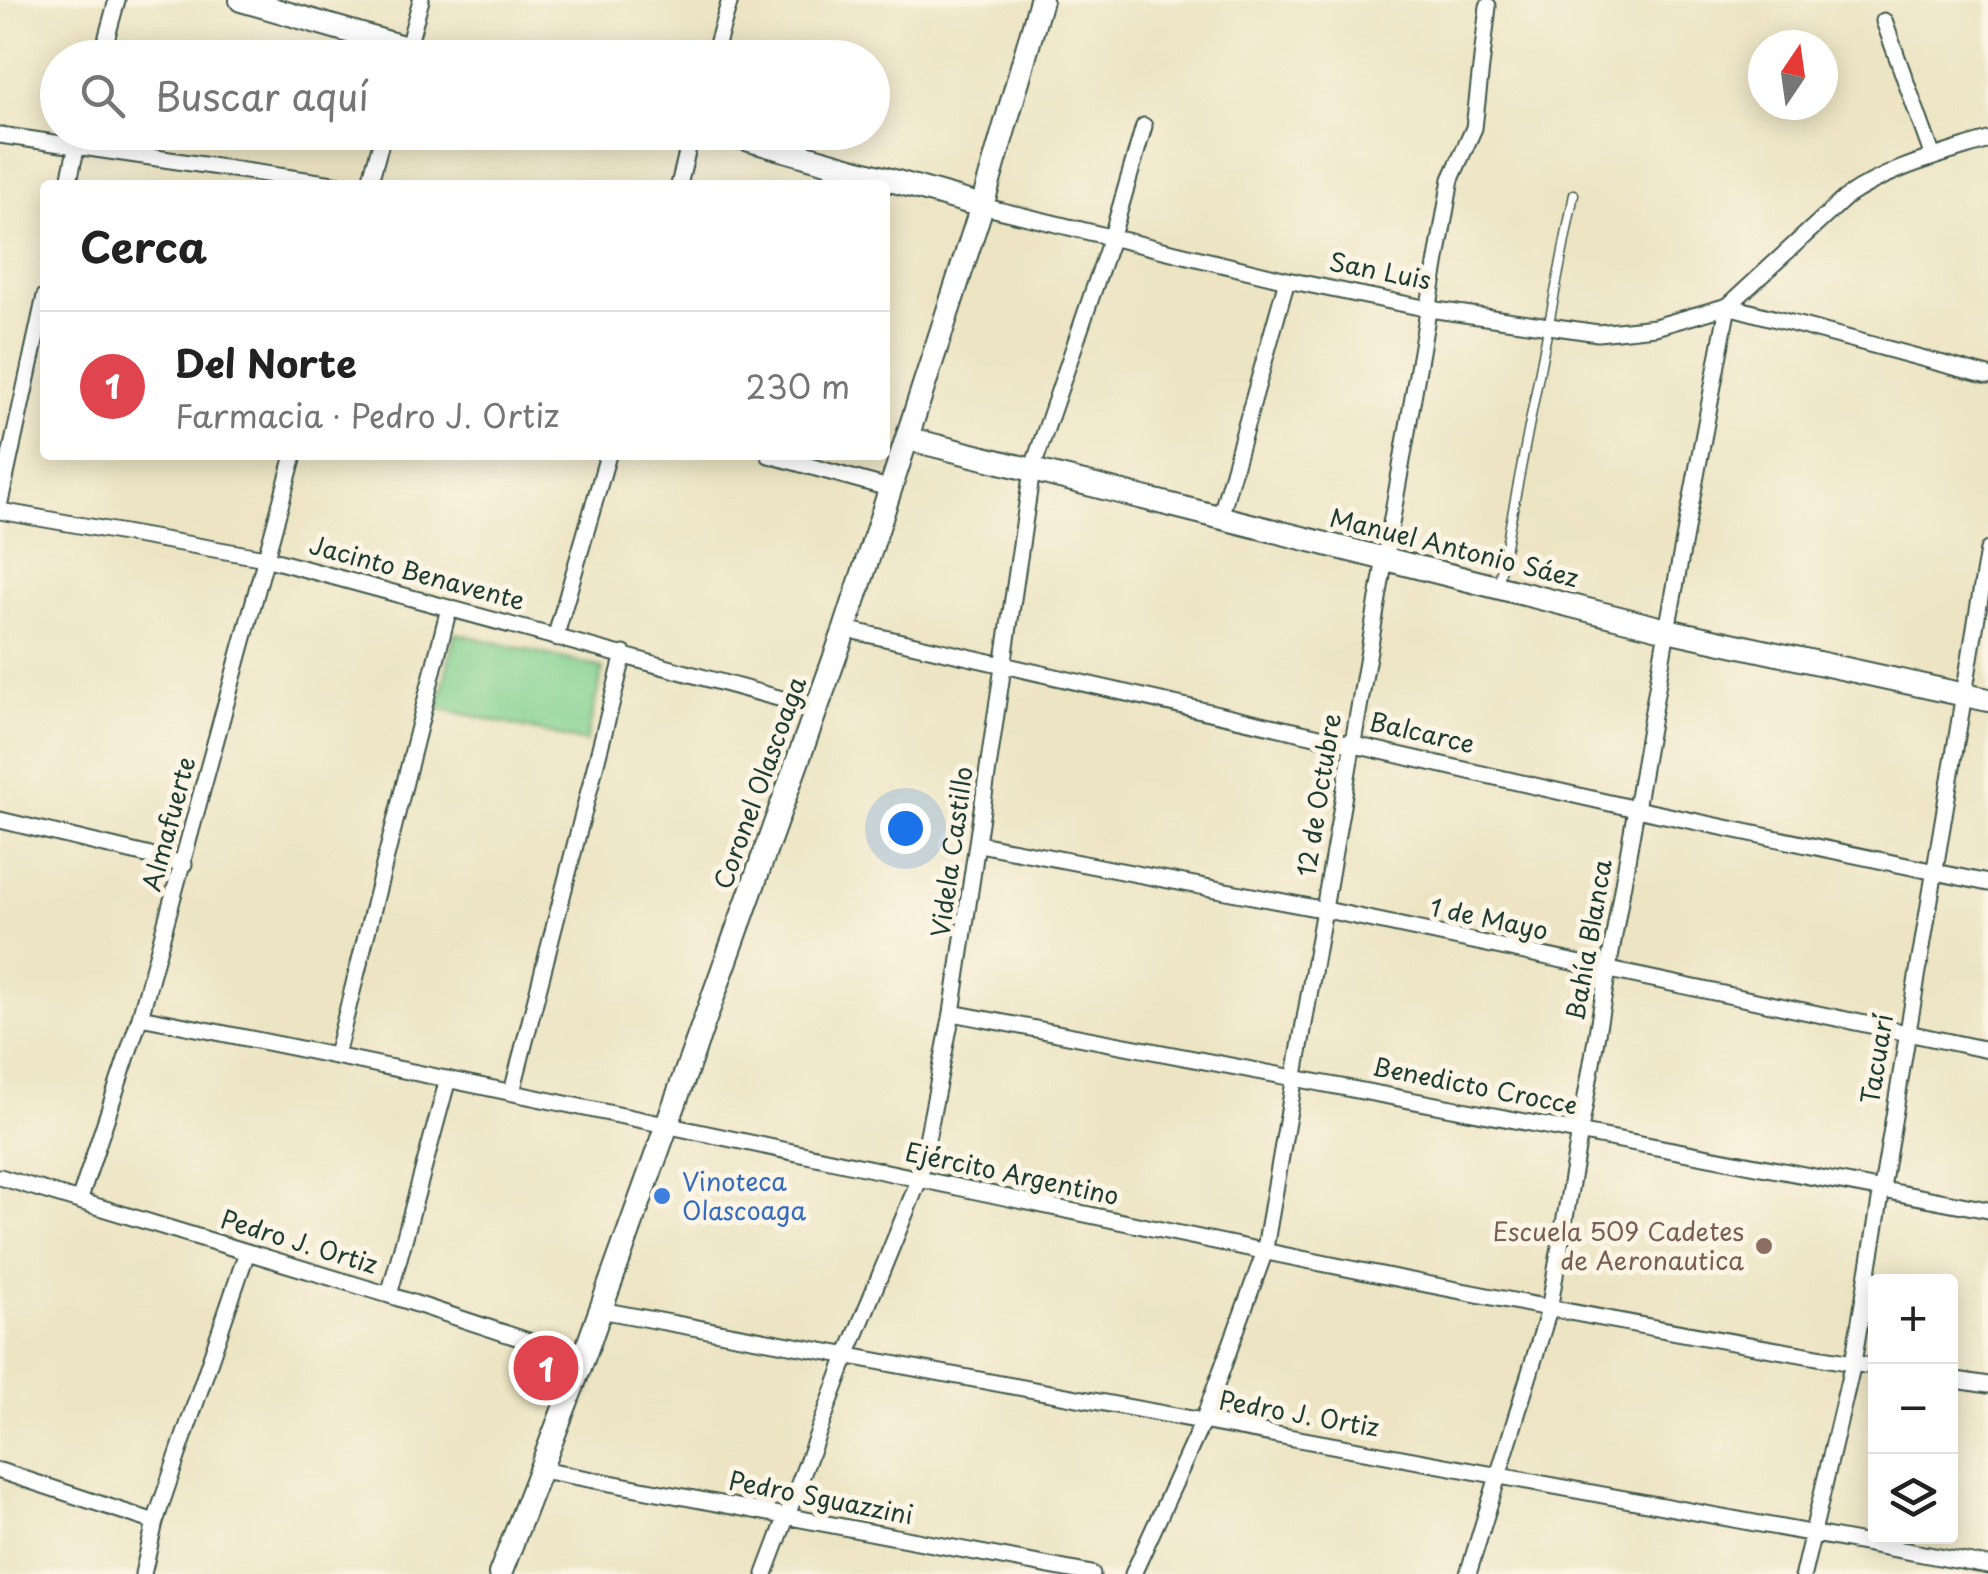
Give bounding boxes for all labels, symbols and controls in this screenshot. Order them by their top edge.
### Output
north arrow [1748,30,1838,120]
search box [40,40,890,150]
text: Buscar aquí [155,67,369,124]
icon: search [75,68,130,123]
text: Cerca [80,214,207,277]
street label: San Luis [1326,242,1434,299]
text: Del Norte [175,334,357,391]
text: 1 [105,362,120,410]
text: 230 m [745,362,850,410]
text: Farmacia · Pedro J. Ortiz [175,391,559,439]
street label: Manuel Antonio Sáez [1326,498,1583,596]
street label: Jacinto Benavente [305,525,529,619]
street label: Coronel Olascoaga [703,671,815,894]
street label: Balcarce [1366,702,1478,763]
street label: 12 de Octubre [1286,710,1350,879]
street label: Almafuerte [132,752,204,895]
street label: Videla Castillo [920,764,982,940]
your location [880,803,931,854]
street label: Bahía Blanca [1555,856,1621,1024]
street label: 1 de Mayo [1427,887,1552,949]
street label: Tacuarí [1850,1011,1902,1107]
street label: Benedicto Crocce [1369,1047,1581,1124]
street label: Ejército Argentino [902,1132,1123,1214]
place label: Vinoteca Olascoaga [682,1162,806,1229]
marker: Vinoteca Olascoaga [651,1185,673,1207]
street label: Pedro J. Ortiz [216,1199,382,1283]
place label: Escuela 509 Cadetes de Aeronautica [1493,1212,1744,1279]
marker: Escuela 509 Cadetes de Aeronautica [1753,1235,1775,1257]
map controls [1868,1274,1958,1544]
button: + [1868,1274,1958,1364]
pin: 1 [514,1330,578,1406]
button: − [1868,1364,1958,1454]
street label: Pedro J. Ortiz [1216,1380,1382,1446]
button: layers [1868,1454,1958,1544]
street label: Pedro Sguazzini [726,1461,917,1533]

